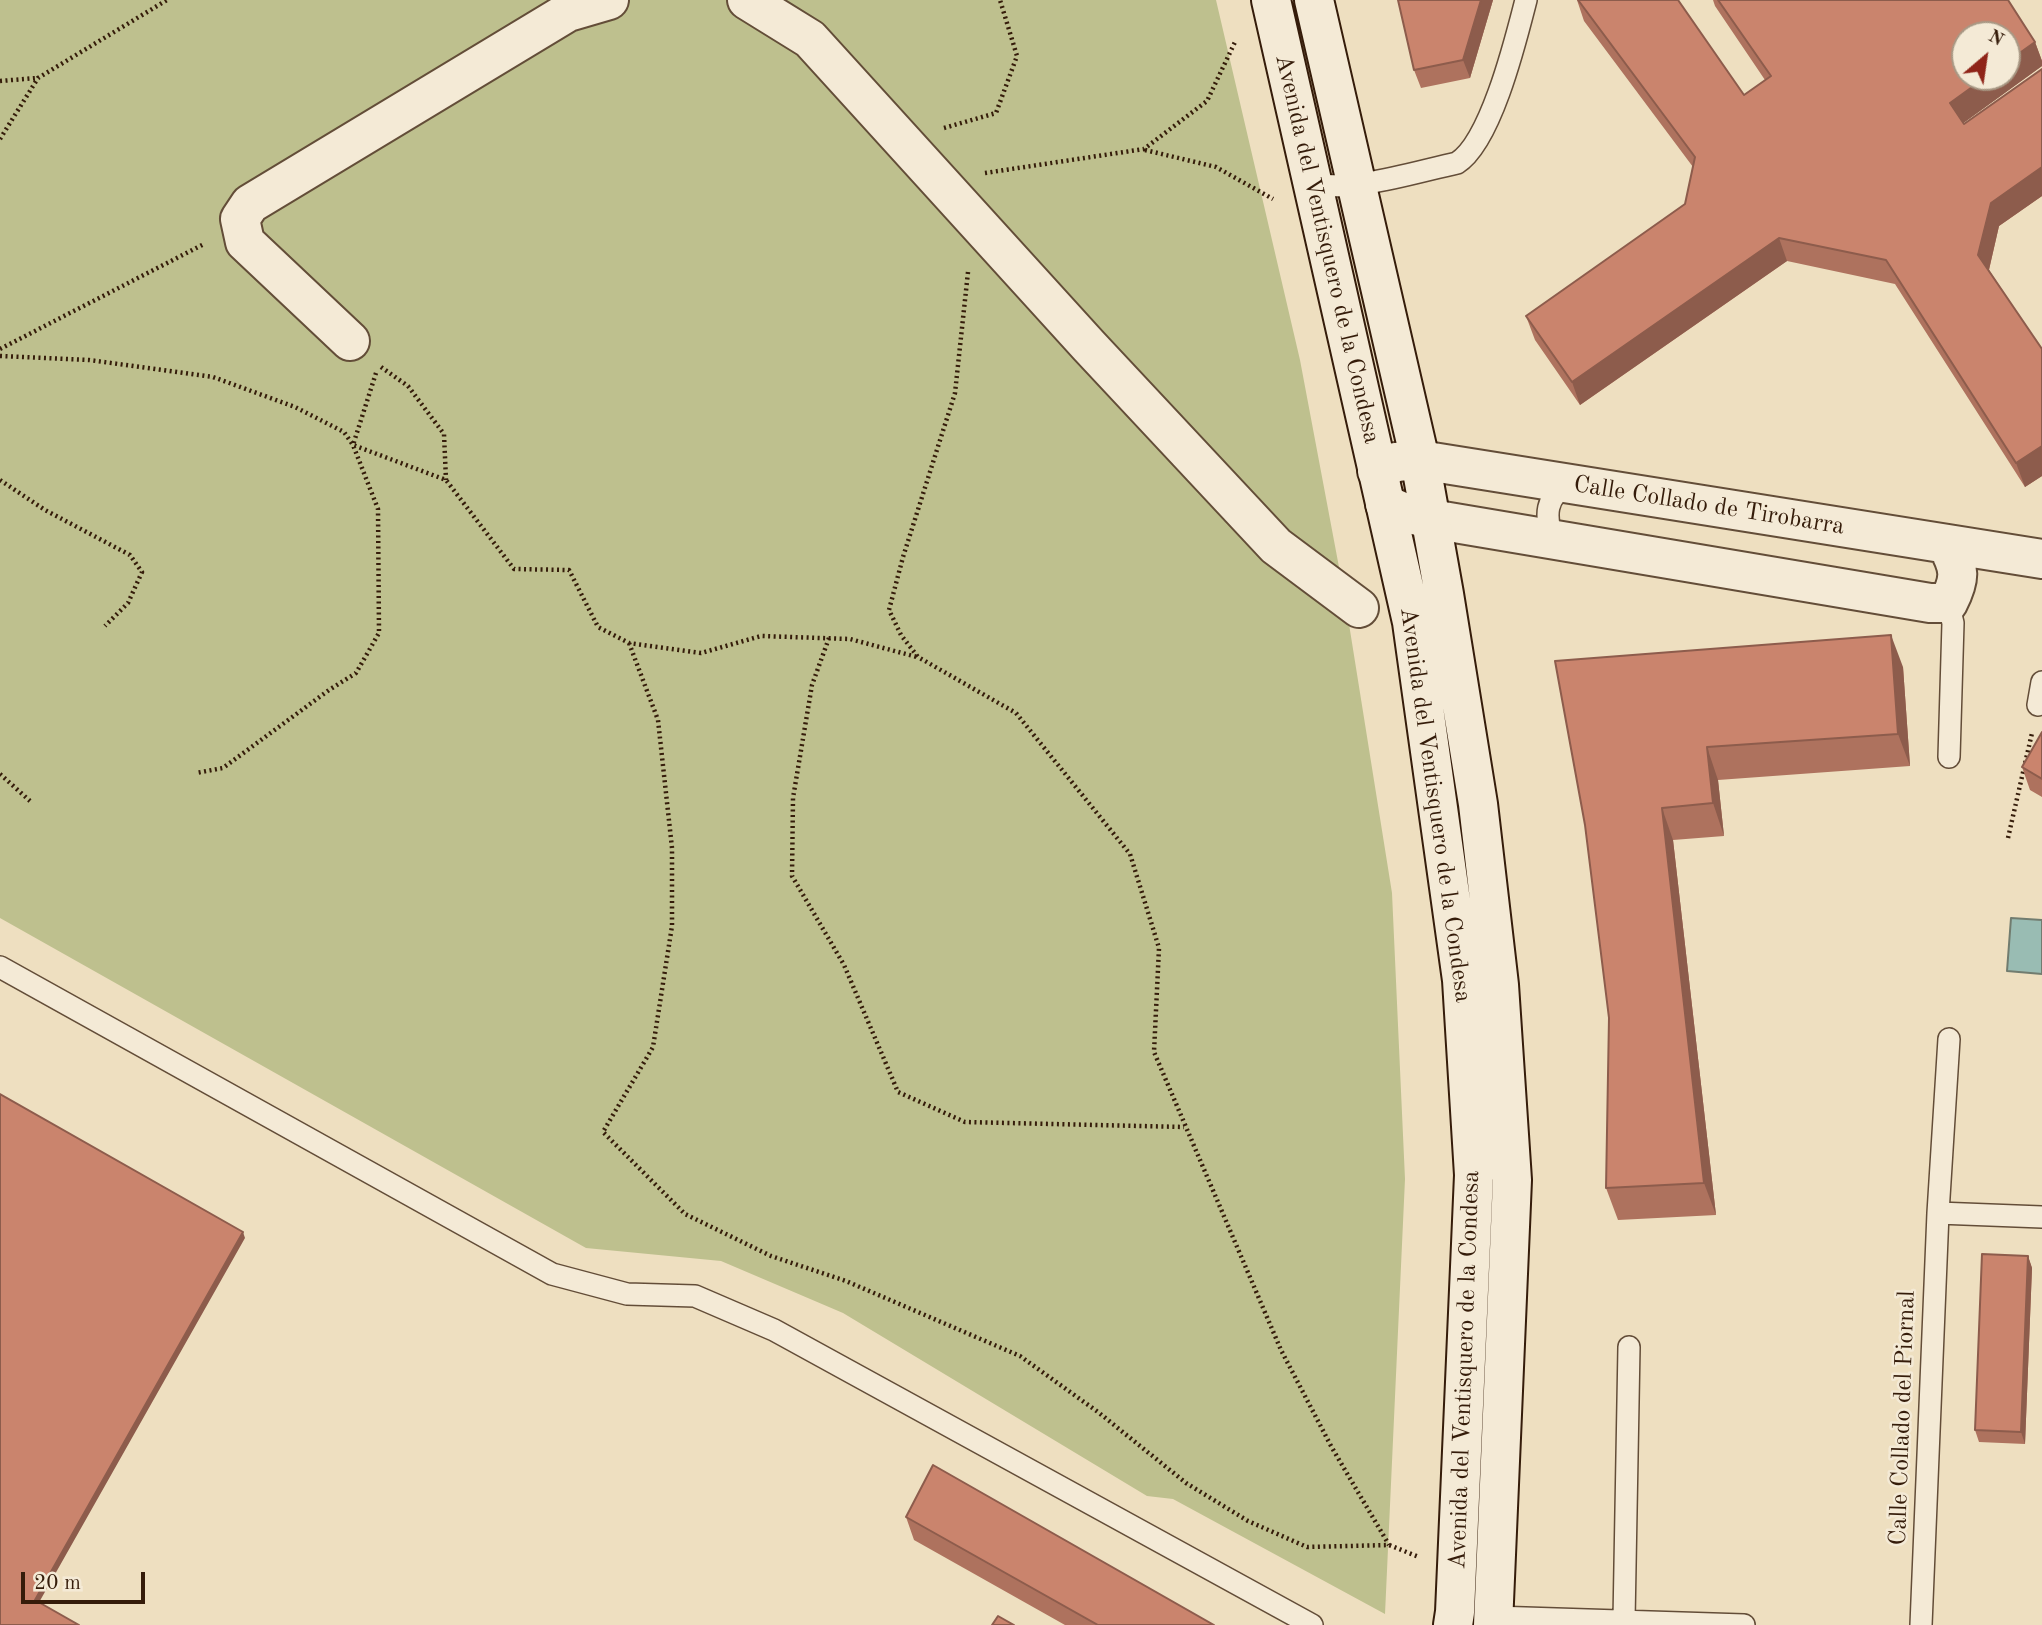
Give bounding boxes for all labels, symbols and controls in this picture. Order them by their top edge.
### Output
north arrow [1951,21,2021,91]
text: N [1984,27,2006,51]
street label: Avenida del Ventisquero de la Condesa [1268,52,1386,446]
street label: Calle Collado de Tirobarra [1571,470,1847,542]
street label: Avenida del Ventisquero de la Condesa [1393,606,1477,1004]
street label: Avenida del Ventisquero de la Condesa [1444,1170,1486,1570]
street label: Calle Collado del Piornal [1884,1290,1922,1546]
scale bar [24,1558,149,1602]
text: 20 m [34,1573,81,1594]

